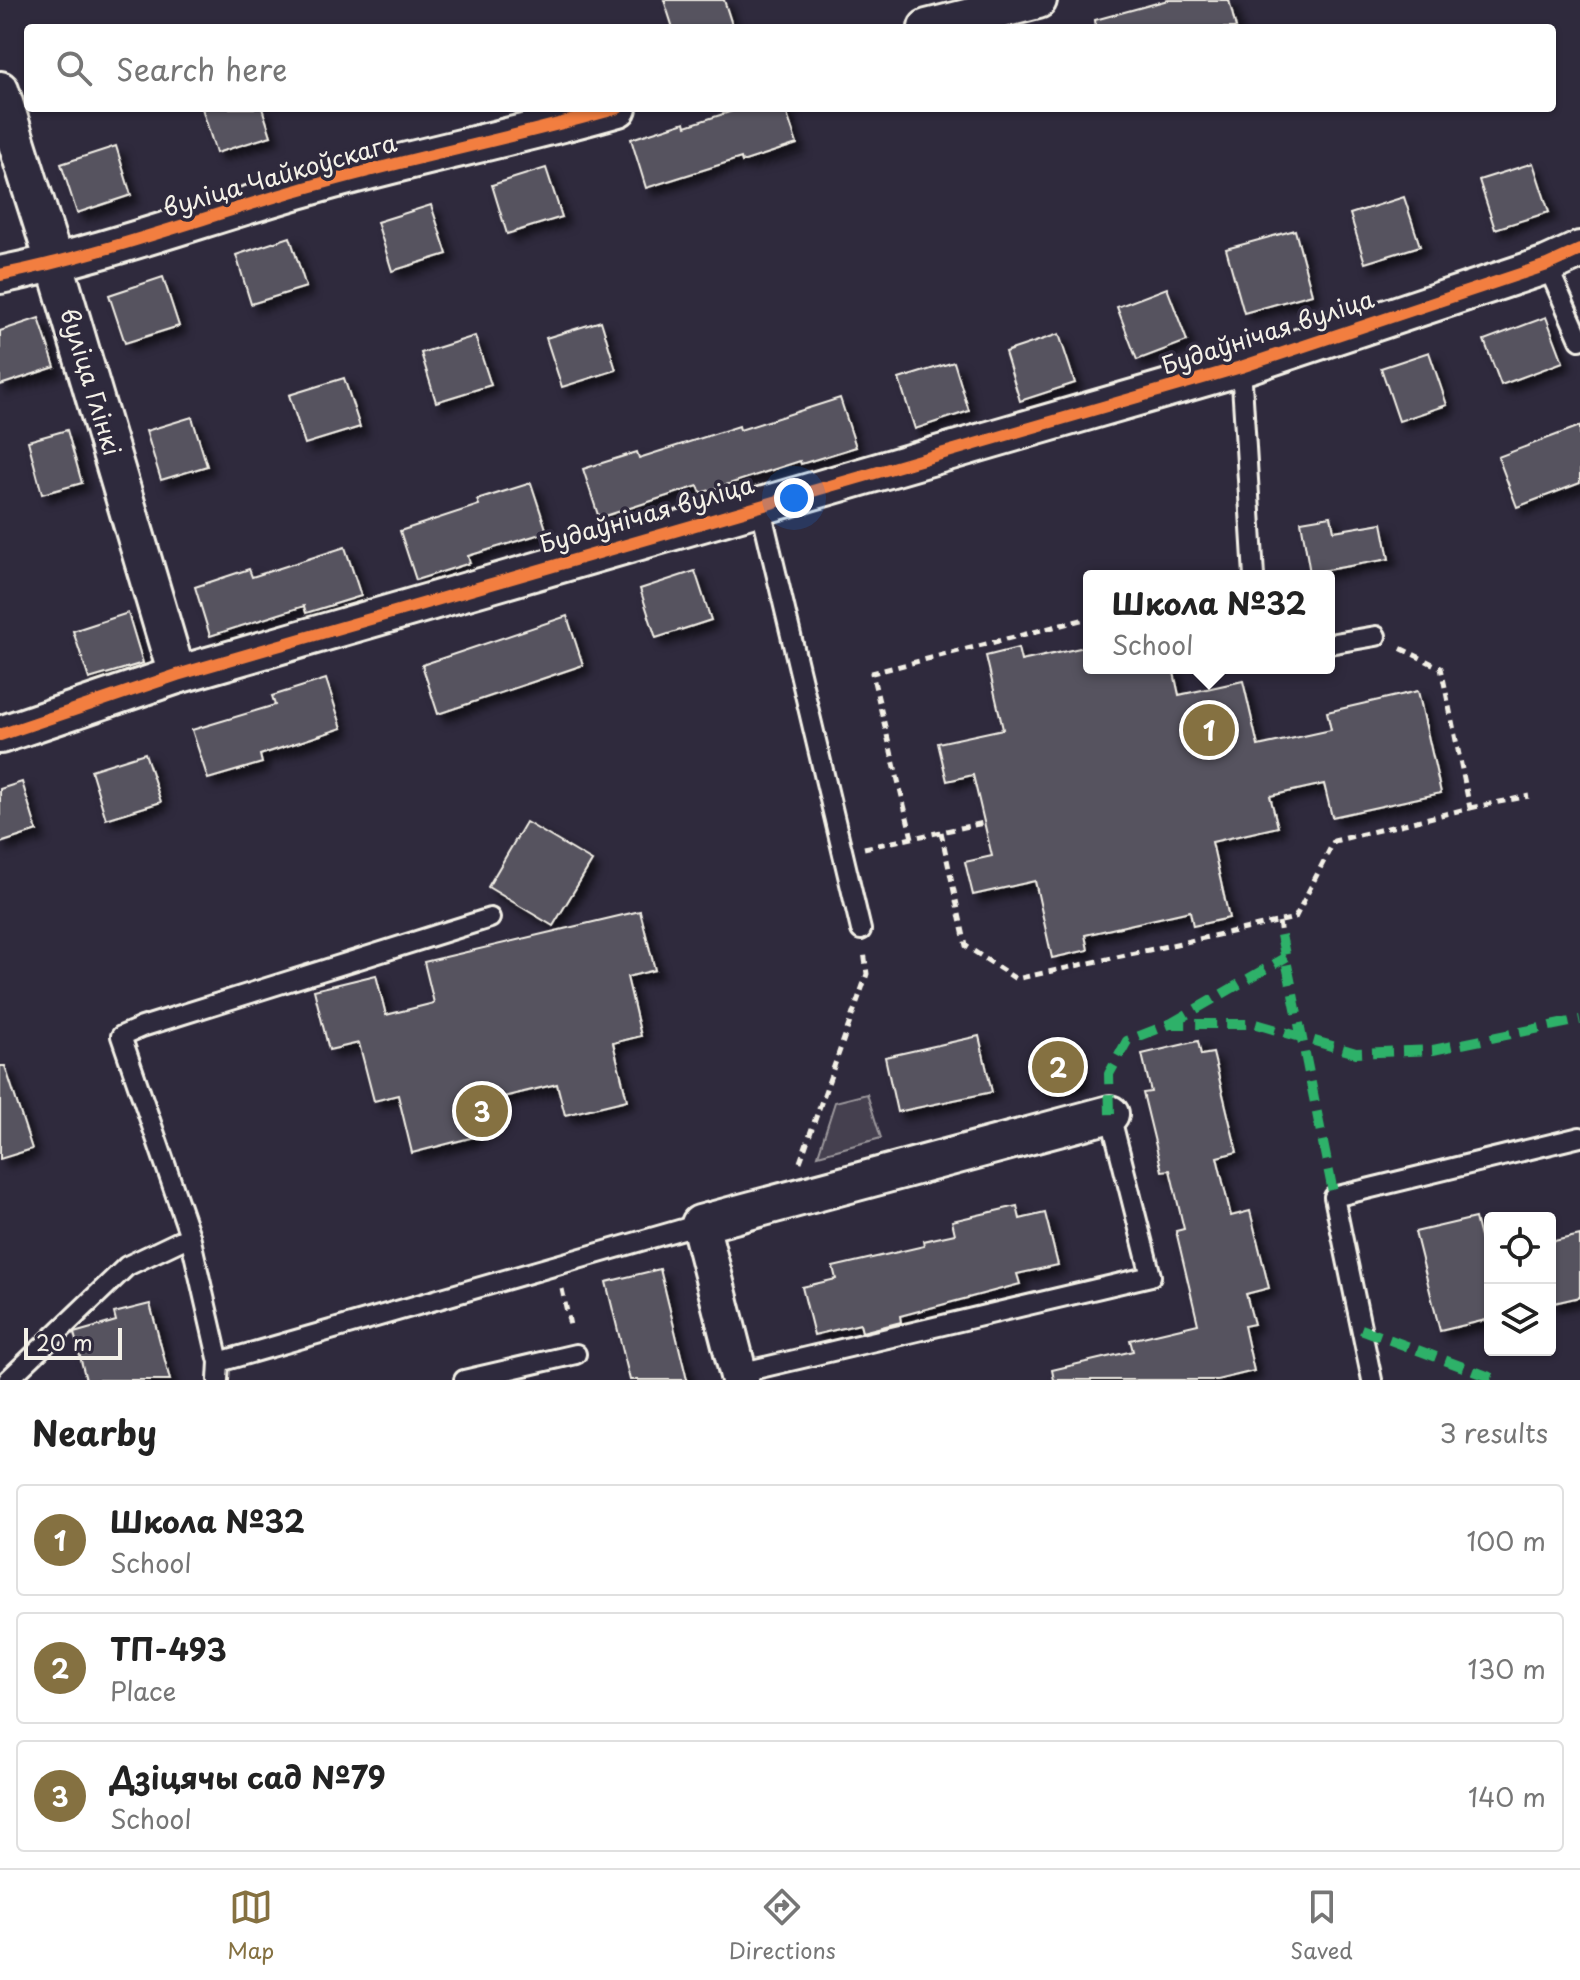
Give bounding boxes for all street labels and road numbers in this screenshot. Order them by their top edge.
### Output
street label: вуліца Чайкоўскага [158,123,401,225]
street label: Будаўнічая вуліца [1157,280,1378,382]
street label: вуліца Глінкі [52,303,131,459]
street label: Будаўнічая вуліца [535,465,758,561]

